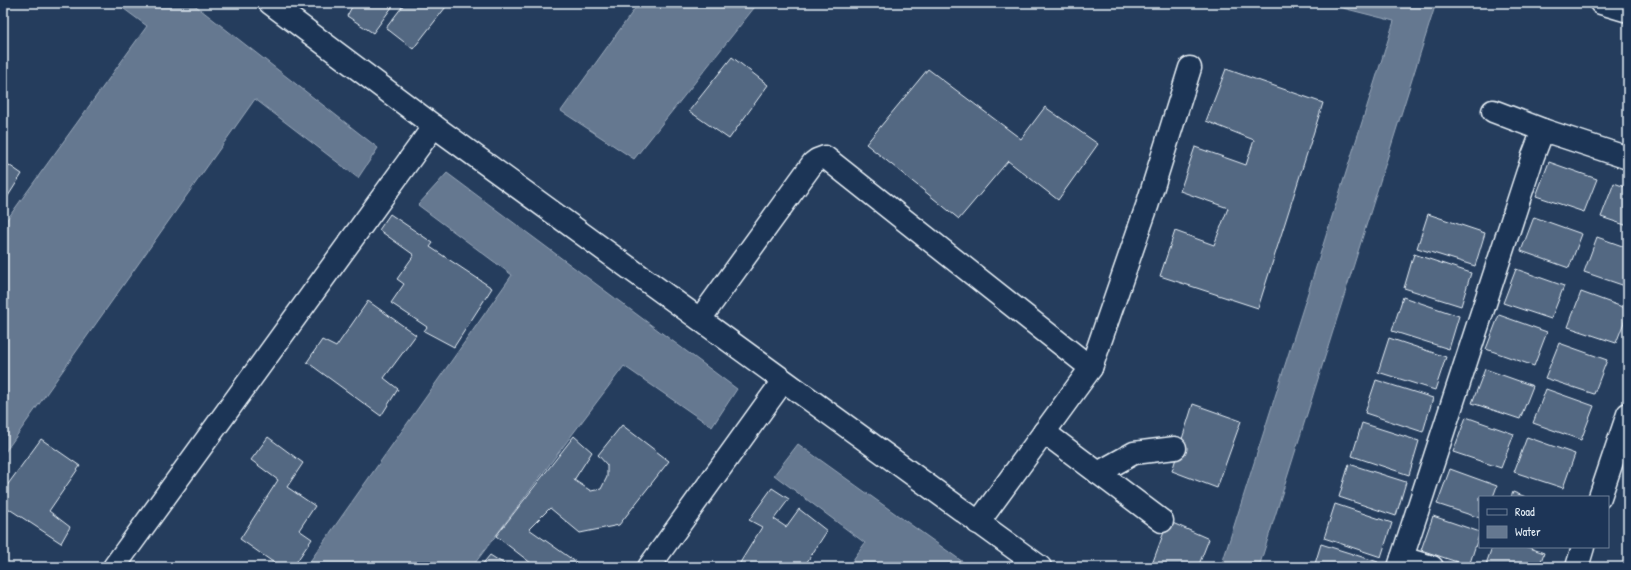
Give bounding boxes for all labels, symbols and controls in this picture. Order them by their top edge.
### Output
legend [1479,496,1609,548]
text: Road [1515,503,1535,520]
text: Water [1515,523,1541,540]

